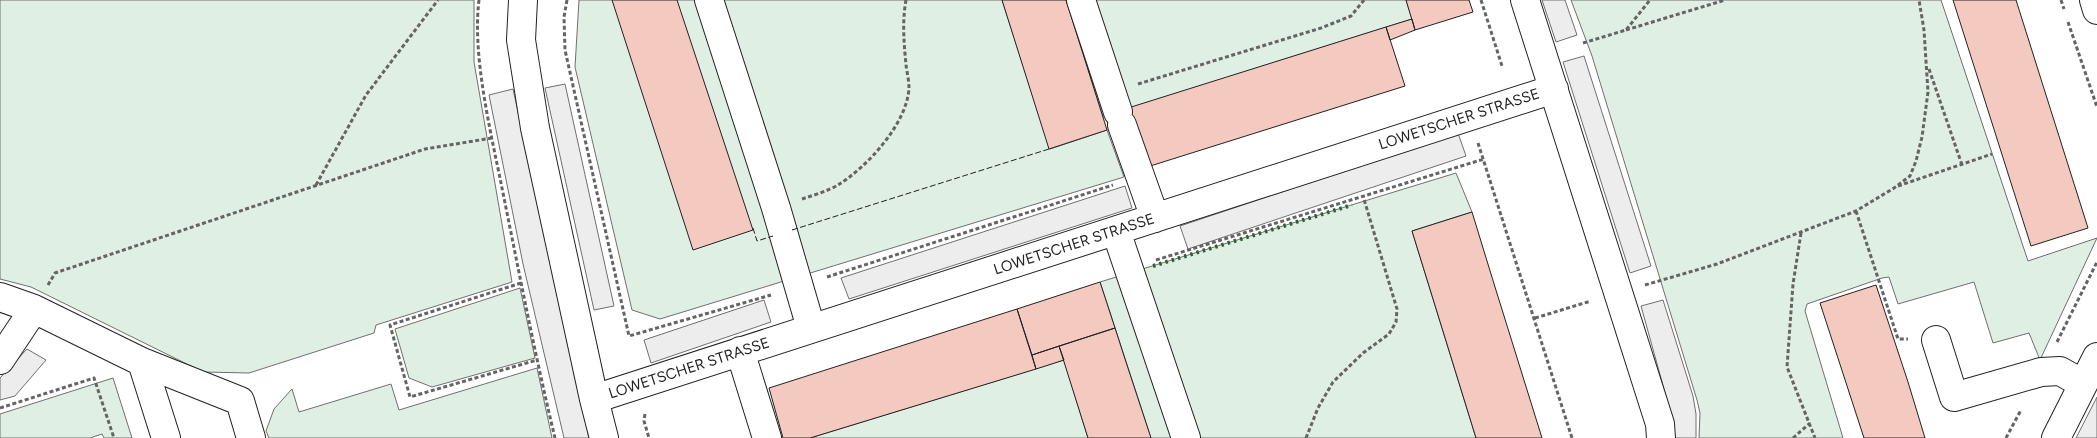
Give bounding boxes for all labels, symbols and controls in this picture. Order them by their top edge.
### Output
street label: LOWETSCHER STRASSE [1376,84,1542,154]
street label: LOWETSCHER STRASSE [991,209,1157,279]
street label: LOWETSCHER STRASSE [606,333,772,403]

